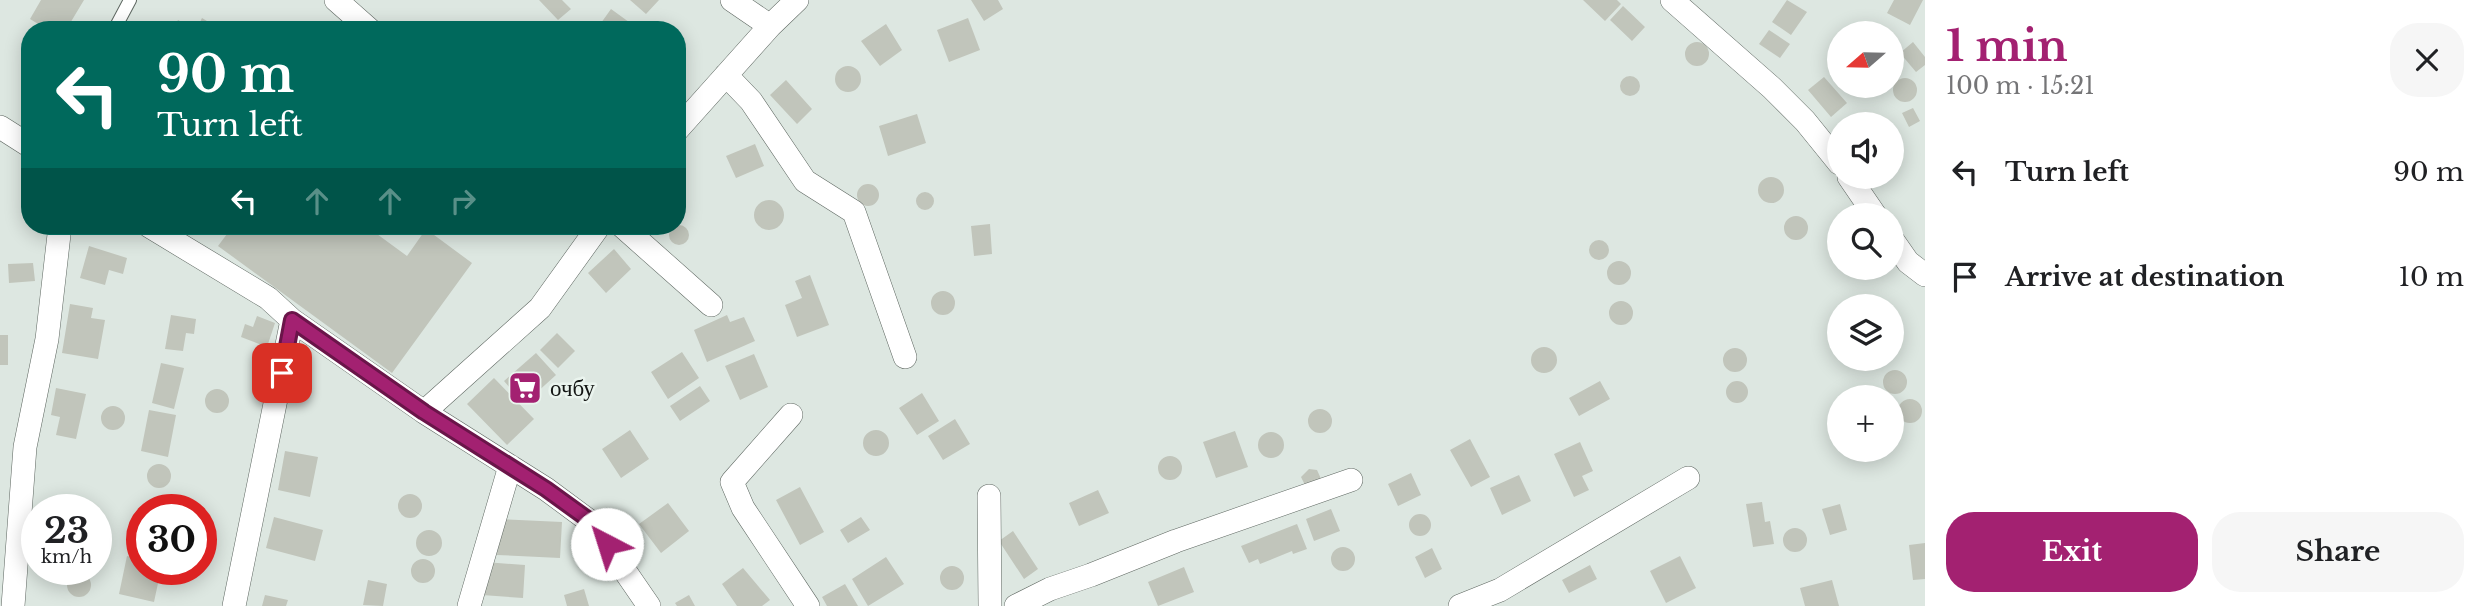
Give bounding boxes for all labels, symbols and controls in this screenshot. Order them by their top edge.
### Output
text: 1 min [1946,20,2068,72]
north arrow [1827,21,1904,98]
map controls [1827,21,1904,462]
button: close [2390,23,2464,97]
text: 90 m [157,44,294,105]
icon: left [42,49,133,140]
text: 100 m · 15:21 [1946,72,2094,100]
text: Turn left [157,105,303,145]
button: sound [1827,112,1904,189]
icon: left [1946,153,1984,191]
text: Turn left [2005,156,2129,188]
text: 90 m [2393,156,2464,188]
icon: left [225,182,263,220]
icon: ahead [298,182,336,220]
icon: ahead [371,182,409,220]
icon: right [444,182,482,220]
button: search [1827,203,1904,280]
icon: arrive [1946,258,1984,296]
text: Arrive at destination [2005,261,2285,293]
text: 10 m [2398,261,2464,293]
button: layers [1827,294,1904,371]
pin [252,343,312,403]
icon: arrive [263,354,301,392]
supermarket icon: очбу [506,369,544,407]
place label: очбу [550,374,595,402]
button: + [1827,385,1904,462]
speed limit sign: 30 [126,494,217,585]
position arrow [570,507,644,581]
text: 23 [44,509,89,552]
button: Exit [1946,512,2198,592]
button: Share [2212,512,2464,592]
text: km/h [41,546,92,568]

